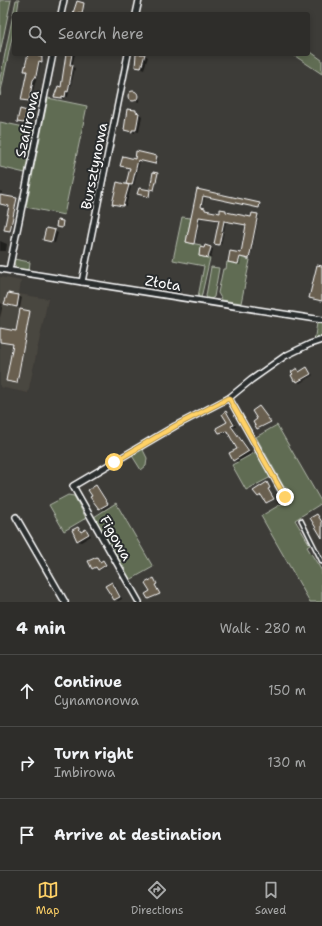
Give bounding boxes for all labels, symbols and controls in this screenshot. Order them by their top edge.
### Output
search box [12,12,310,56]
icon: search [26,23,48,45]
text: Search here [58,24,144,44]
street label: Szafirowa [11,89,43,159]
street label: Bursztynowa [77,121,111,211]
street label: Złota [144,271,182,295]
route start [105,453,123,471]
route end [276,488,294,506]
street label: Figowa [96,512,136,564]
text: 4 min [16,617,66,639]
text: Walk · 280 m [220,620,306,637]
text: Continue [54,672,122,692]
icon: ahead [16,680,38,702]
text: 150 m [268,682,306,699]
text: Cynamonowa [54,692,139,709]
text: Turn right [54,744,134,764]
icon: right [16,752,38,774]
text: 130 m [268,754,306,771]
text: Imbirowa [54,764,115,781]
icon: arrive [16,824,38,846]
text: Arrive at destination [54,825,222,845]
tab: Map [36,879,59,918]
tab: Directions [131,879,183,918]
tab: Saved [255,879,286,918]

